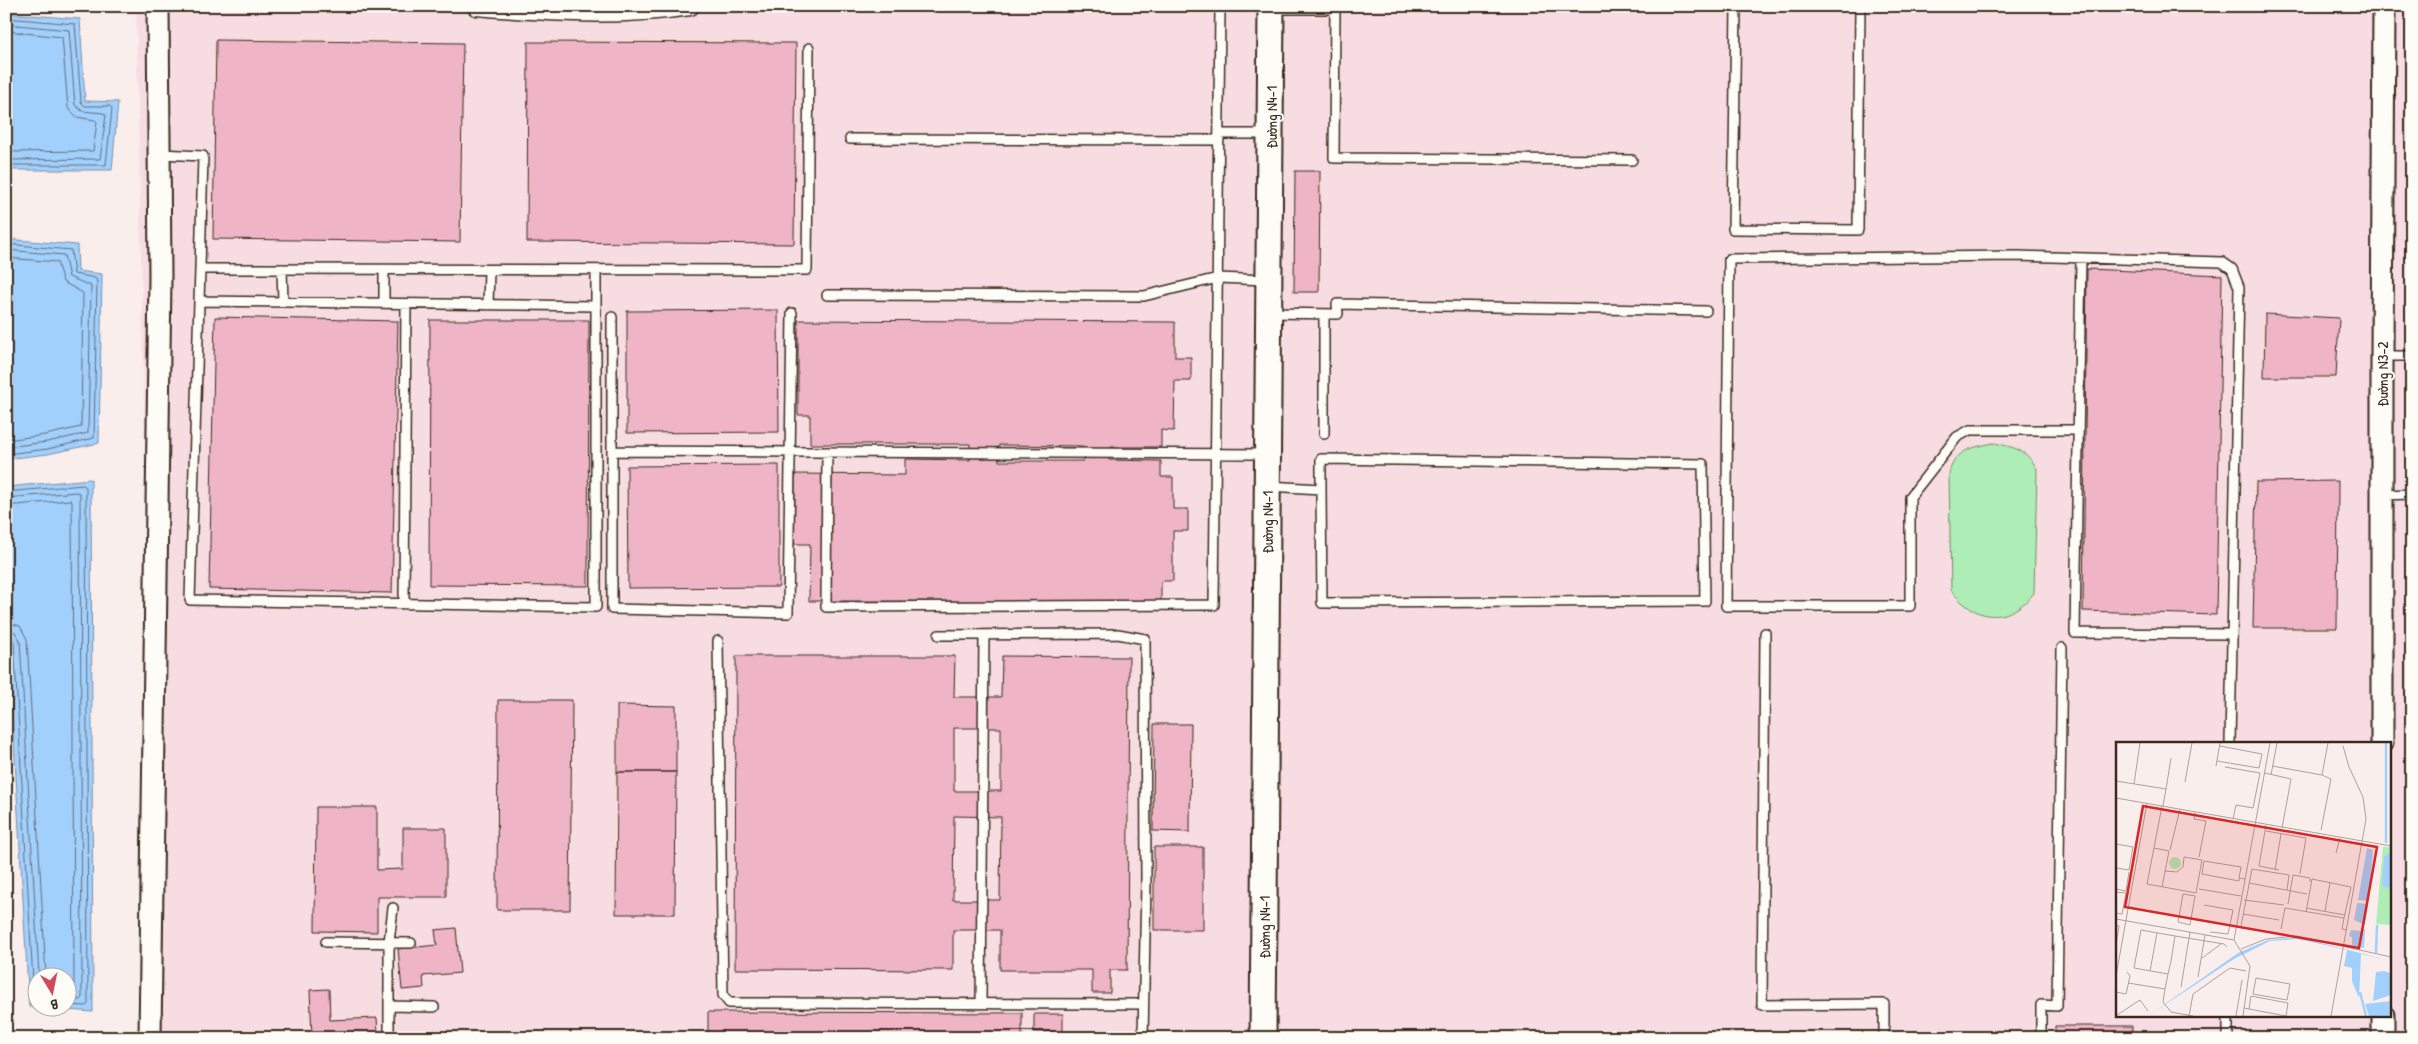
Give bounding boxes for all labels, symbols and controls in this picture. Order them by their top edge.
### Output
street label: Đường N4-1 [1261,86,1282,148]
street label: Đường N3-2 [2372,342,2393,406]
street label: Đường N4-1 [1257,491,1278,553]
inset map [2116,742,2390,1016]
street label: Đường N4-1 [1254,896,1275,958]
north arrow [28,966,78,1016]
text: B [49,995,59,1015]

